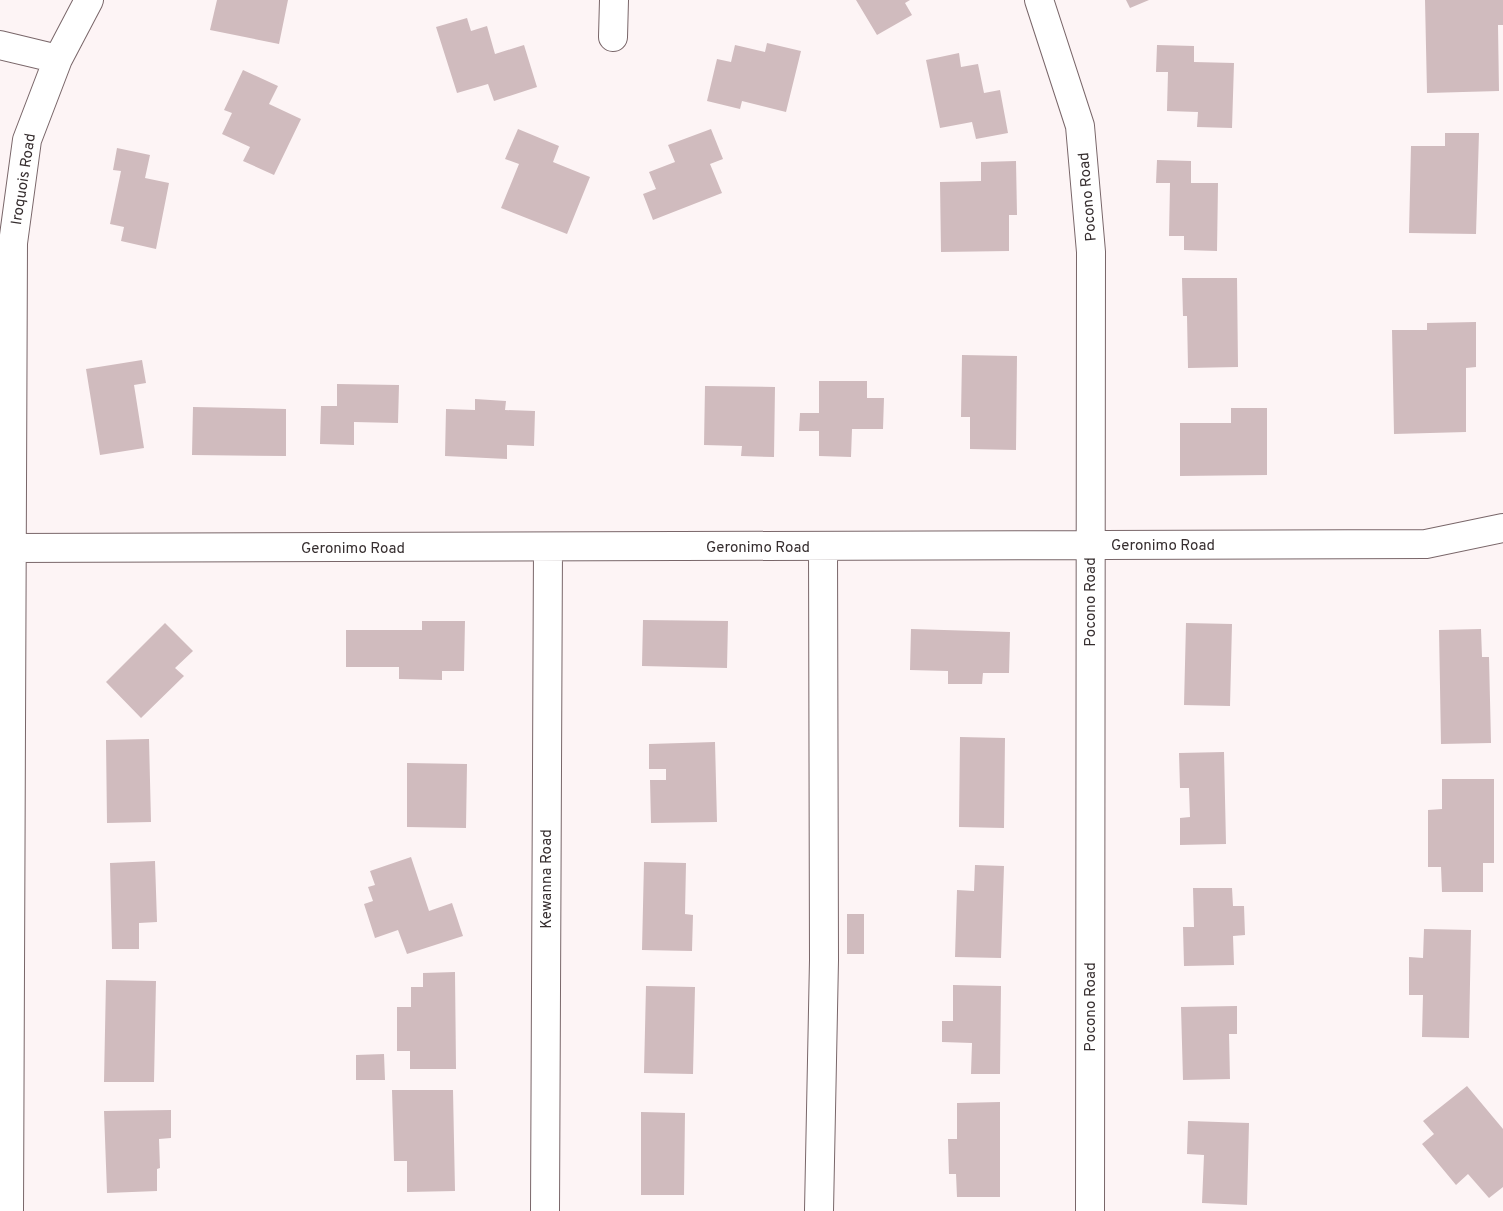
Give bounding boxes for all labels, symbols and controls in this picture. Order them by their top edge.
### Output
street label: Iroquois Road [8,132,41,226]
street label: Pocono Road [1075,152,1102,242]
street label: Geronimo Road [1111,537,1215,556]
street label: Geronimo Road [706,539,810,558]
street label: Geronimo Road [301,540,405,559]
street label: Pocono Road [1082,557,1101,647]
street label: Kewanna Road [538,829,557,929]
street label: Pocono Road [1082,962,1101,1052]

